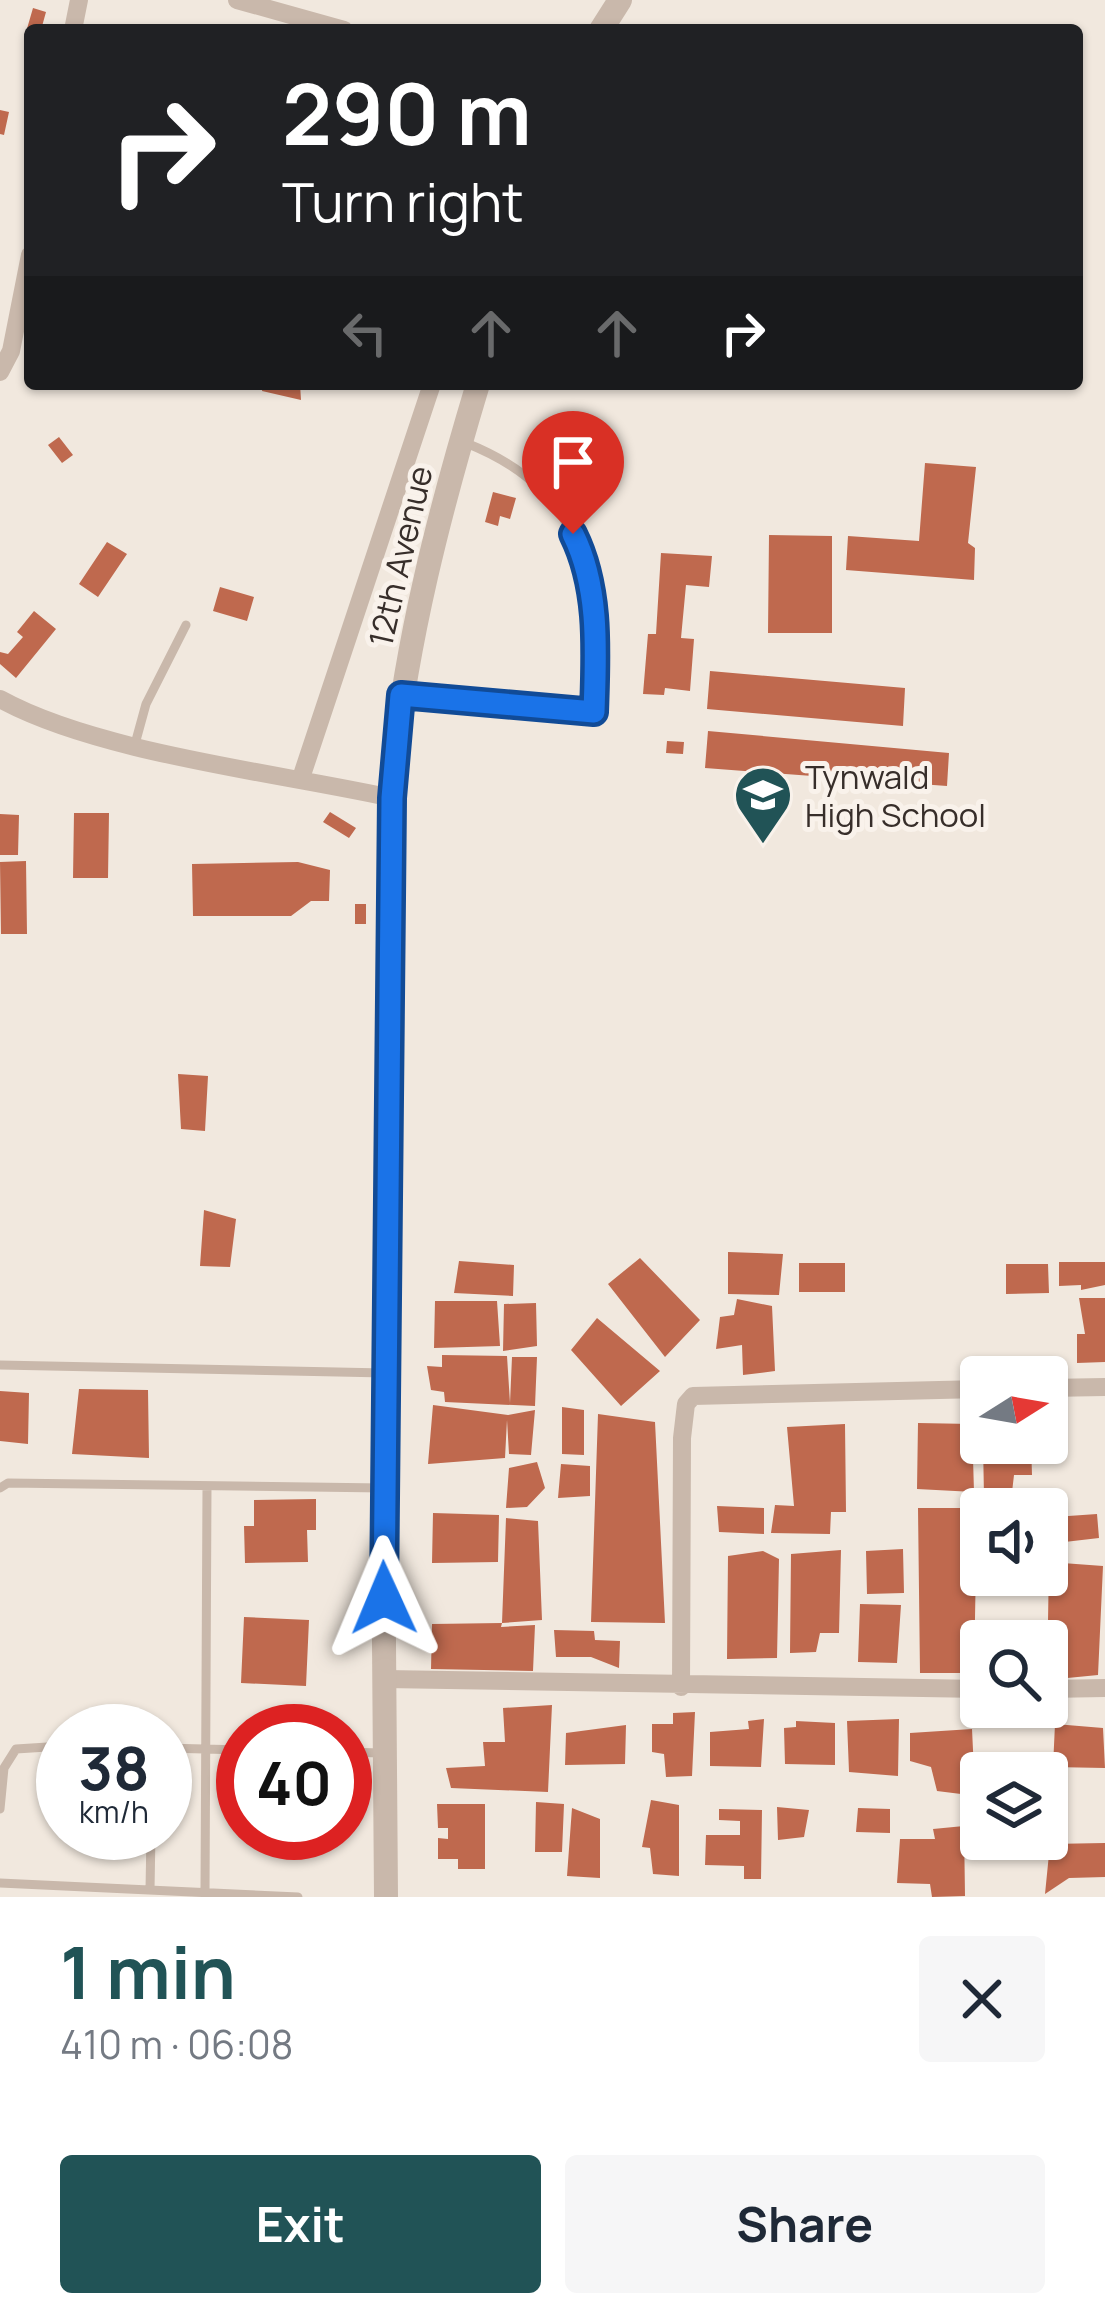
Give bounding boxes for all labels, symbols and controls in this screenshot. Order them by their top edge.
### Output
text: 290 m [282,55,532,170]
icon: right [84,72,240,228]
text: Turn right [282,164,524,238]
icon: left [332,300,398,366]
icon: ahead [458,300,524,366]
icon: ahead [584,300,650,366]
icon: right [710,300,776,366]
pin [522,411,624,534]
icon: arrive [540,429,606,495]
street label: 12th Avenue [357,461,443,651]
place label: Tynwald High School [805,754,986,837]
school or university icon: Tynwald High School [732,764,794,846]
north arrow [960,1356,1068,1464]
map controls [960,1356,1068,1860]
button: sound [960,1488,1068,1596]
position arrow [321,1535,447,1661]
button: search [960,1620,1068,1728]
speed limit sign: 40 [216,1704,372,1860]
text: 38 [78,1726,150,1808]
button: layers [960,1752,1068,1860]
text: km/h [79,1791,149,1832]
text: 1 min [60,1922,236,2021]
button: close [919,1936,1045,2062]
text: 410 m · 06:08 [60,2017,293,2071]
button: Exit [60,2155,541,2293]
button: Share [565,2155,1045,2293]

